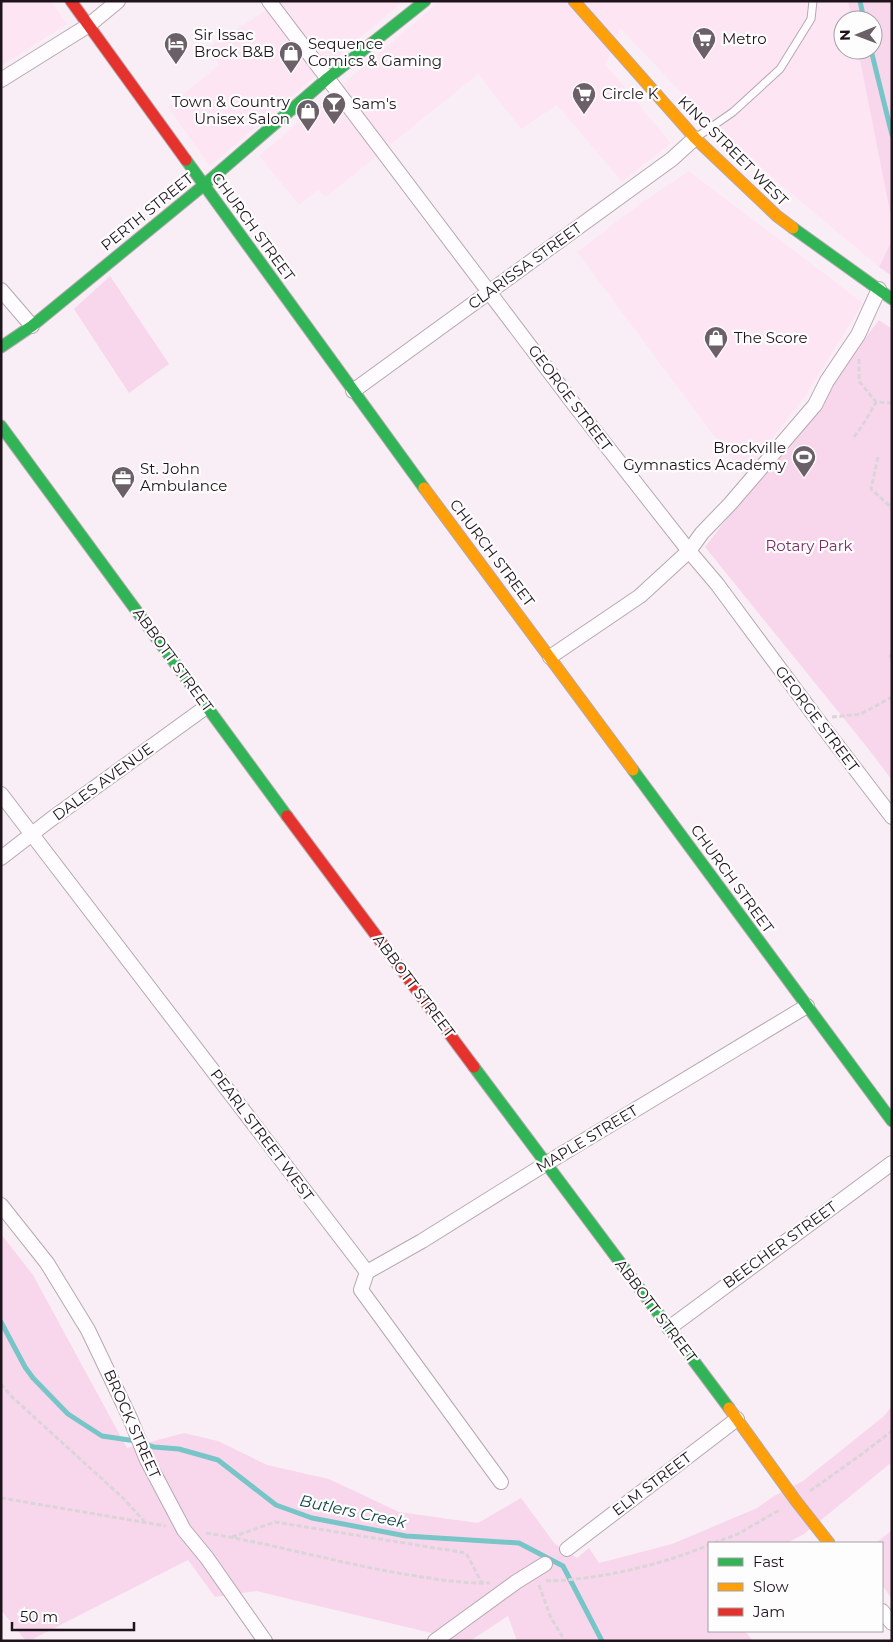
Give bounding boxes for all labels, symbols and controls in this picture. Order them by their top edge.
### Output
north arrow [833,10,883,60]
place label: Sir Issac Brock B&B [194,25,274,61]
supermarket icon: Metro [691,26,717,60]
place label: Metro [722,29,767,48]
text: N [836,29,854,41]
hotel icon: Sir Issac Brock B&B [163,31,189,65]
place label: Sequence Comics & Gaming [308,34,442,70]
shop icon: Sequence Comics & Gaming [278,40,304,74]
supermarket icon: Circle K [571,81,597,115]
place label: Circle K [602,84,659,103]
bar icon: Sam's [321,91,347,125]
place label: Town & Country Unisex Salon [172,92,291,128]
street label: KING STREET WEST [674,92,793,210]
place label: Sam's [352,94,396,113]
shop icon: Town & Country Unisex Salon [295,98,321,132]
street label: PERTH STREET [97,168,197,255]
street label: CHURCH STREET [208,169,299,285]
street label: CLARISSA STREET [464,218,586,313]
shop icon: The Score [703,325,729,359]
place label: The Score [734,328,808,347]
street label: GEORGE STREET [524,341,617,455]
place label: Brockville Gymnastics Academy [623,438,787,474]
sports icon: Brockville Gymnastics Academy [791,444,817,478]
place label: St. John Ambulance [140,459,227,495]
office icon: St. John Ambulance [110,465,136,499]
street label: CHURCH STREET [446,495,539,610]
park label: Rotary Park [765,536,853,555]
street label: ABBOTT STREET [129,604,218,716]
street label: GEORGE STREET [771,662,864,776]
street label: DALES AVENUE [49,739,157,824]
street label: CHURCH STREET [687,821,778,937]
street label: ABBOTT STREET [369,930,460,1041]
street label: PEARL STREET WEST [207,1065,318,1205]
street label: MAPLE STREET [532,1100,642,1177]
street label: BEECHER STREET [719,1197,841,1292]
street label: ABBOTT STREET [611,1255,702,1366]
street label: BROCK STREET [100,1366,165,1482]
street label: ELM STREET [608,1447,695,1520]
water label: Butlers Creek [298,1491,409,1532]
legend [708,1542,883,1632]
text: Fast [753,1552,784,1571]
text: Slow [753,1577,789,1596]
scale bar [12,1600,135,1632]
text: Jam [752,1602,785,1621]
text: 50 m [20,1607,58,1626]

